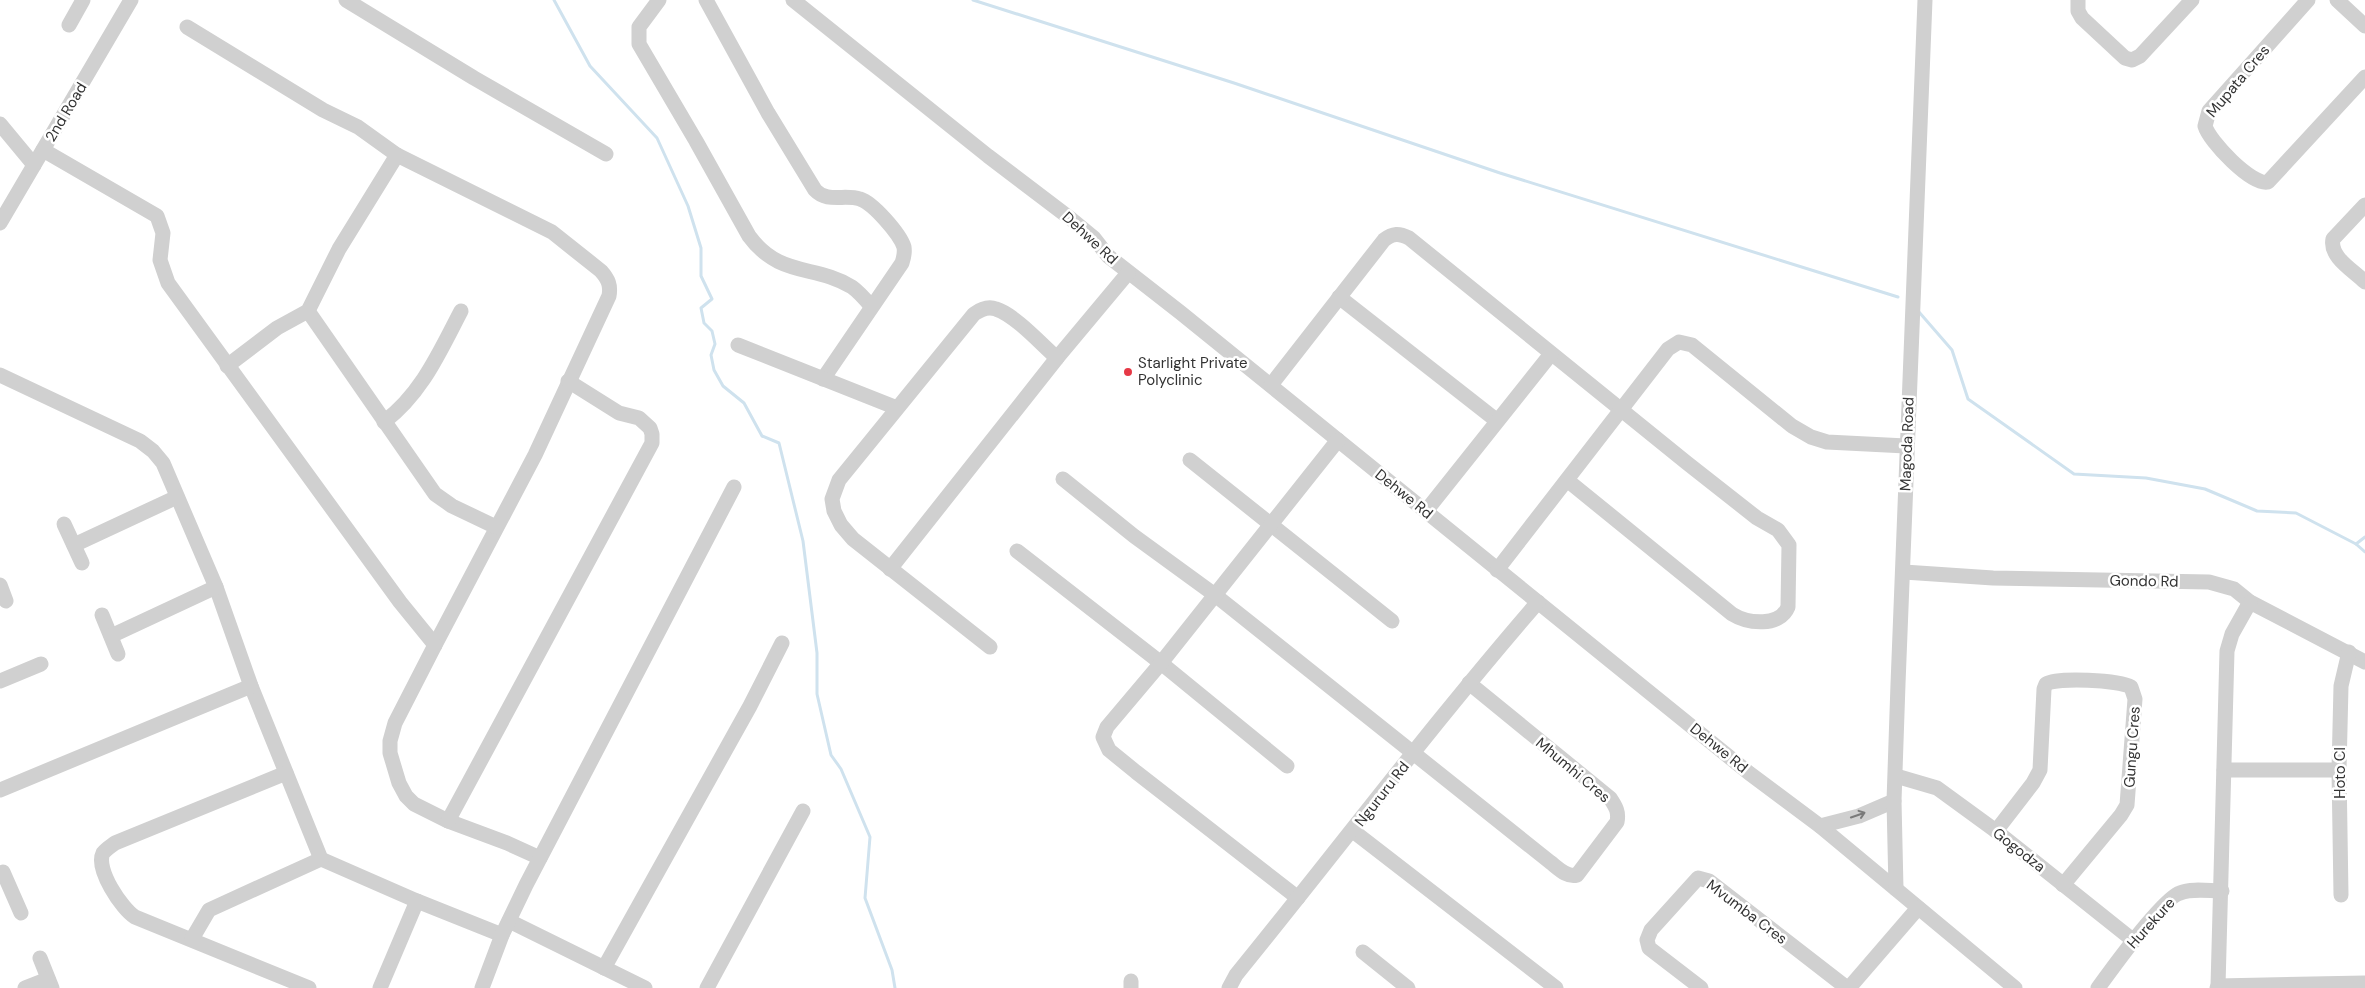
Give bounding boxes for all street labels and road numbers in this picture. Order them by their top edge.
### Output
street label: Mupata Cres [2202,41,2274,121]
street label: 2nd Road [41,79,91,145]
street label: Dehwe Rd [1058,207,1122,269]
street label: Magoda Road [1895,397,1919,491]
street label: Dehwe Rd [1371,465,1437,523]
street label: Gondo Rd [2109,570,2179,592]
street label: Gungu Cres [2119,706,2145,788]
street label: Dehwe Rd [1686,719,1752,777]
street label: Mhumhi Cres [1532,733,1614,807]
street label: Hoto Cl [2330,747,2350,799]
street label: Ngururu Rd [1350,757,1414,831]
street label: Gogodza [1989,823,2049,877]
street label: Mvumba Cres [1703,875,1791,949]
street label: Hurekure [2123,893,2179,953]

